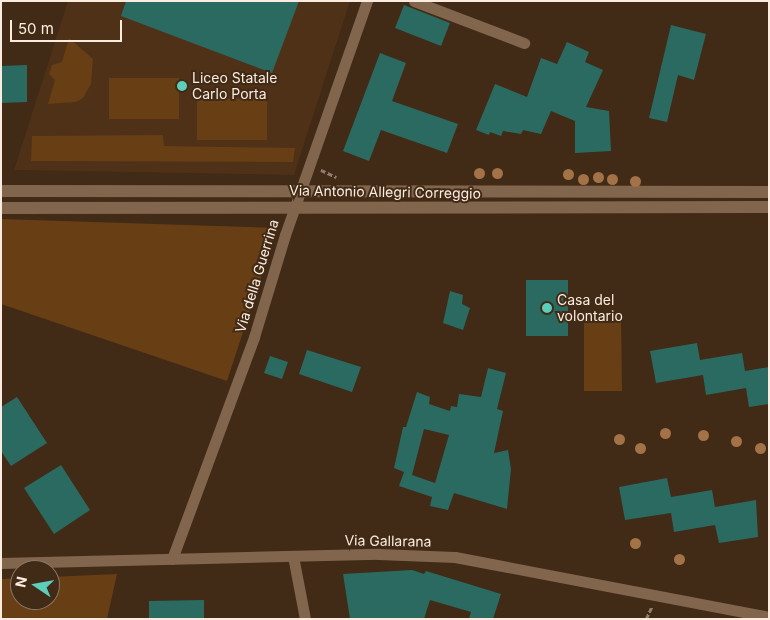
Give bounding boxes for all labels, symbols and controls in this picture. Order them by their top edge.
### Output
scale bar [12,10,125,42]
text: 50 m [18,19,54,38]
place label: Liceo Statale Carlo Porta [192,70,277,102]
marker: Liceo Statale Carlo Porta [176,80,188,92]
street label: Via Antonio Allegri Correggio [289,182,481,202]
street label: Via della Guerrina [232,217,282,335]
place label: Casa del volontario [557,292,623,324]
marker: Casa del volontario [541,302,553,314]
street label: Via Gallarana [344,532,432,550]
north arrow [10,560,60,610]
text: N [11,575,30,589]

